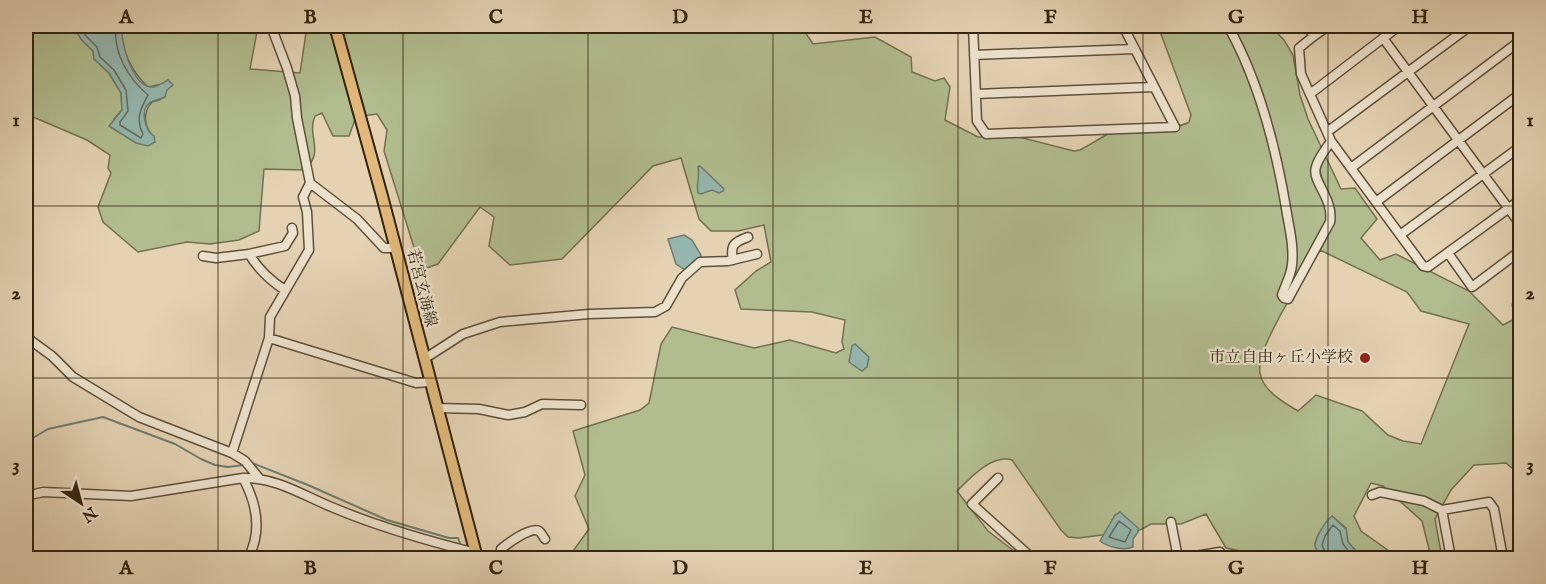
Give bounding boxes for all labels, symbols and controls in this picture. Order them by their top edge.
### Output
text: A [118,5,134,30]
text: B [303,5,317,30]
text: C [489,5,503,30]
text: D [672,5,688,30]
text: E [859,5,873,30]
text: F [1044,5,1057,30]
text: G [1228,5,1245,30]
text: H [1411,5,1429,30]
text: 1 [12,108,20,133]
text: 1 [1526,108,1534,133]
street label: 若宮玄海線 [402,247,440,329]
text: 2 [11,281,21,306]
text: 2 [1525,281,1535,306]
place label: 市立自由ヶ丘小学校 [1209,348,1353,368]
marker: 市立自由ヶ丘小学校 [1358,351,1372,365]
text: 3 [12,453,20,478]
text: 3 [1526,453,1534,478]
north arrow [51,473,111,533]
text: N [77,501,101,526]
text: A [118,556,134,581]
text: B [303,556,317,581]
text: C [489,556,503,581]
text: D [672,556,688,581]
text: E [859,556,873,581]
text: F [1044,556,1057,581]
text: G [1228,556,1245,581]
text: H [1411,556,1429,581]

